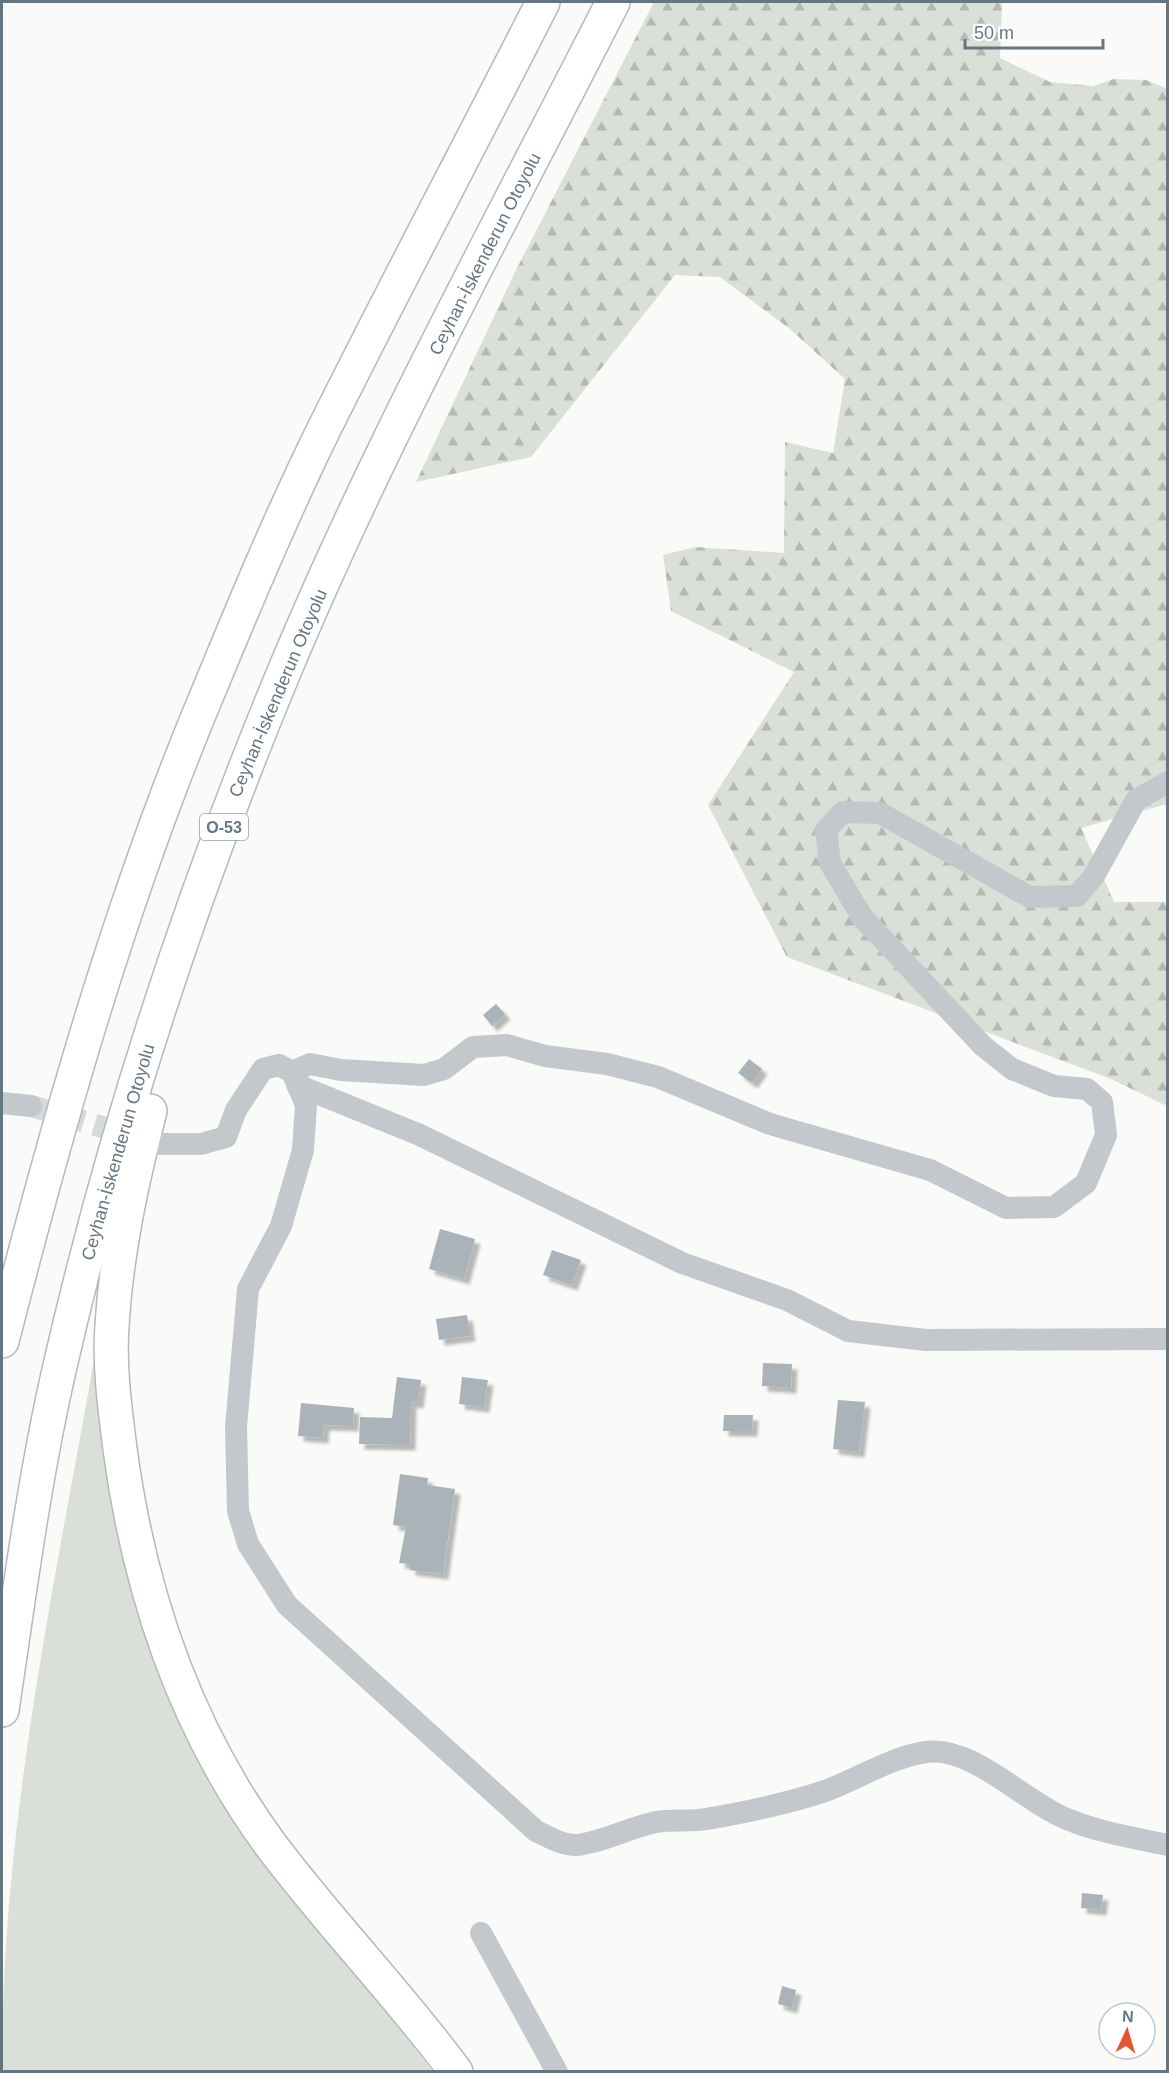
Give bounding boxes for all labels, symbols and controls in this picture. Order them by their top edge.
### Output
scale bar [965,12,1103,50]
text: 50 m [974,23,1014,43]
street label: Ceyhan-İskenderun Otoyolu [425,150,545,358]
street label: Ceyhan-İskenderun Otoyolu [225,586,331,800]
road number: O-53 [200,814,248,840]
street label: Ceyhan-İskenderun Otoyolu [77,1042,159,1262]
north arrow [1097,2001,1157,2061]
text: N [1122,2008,1134,2025]

